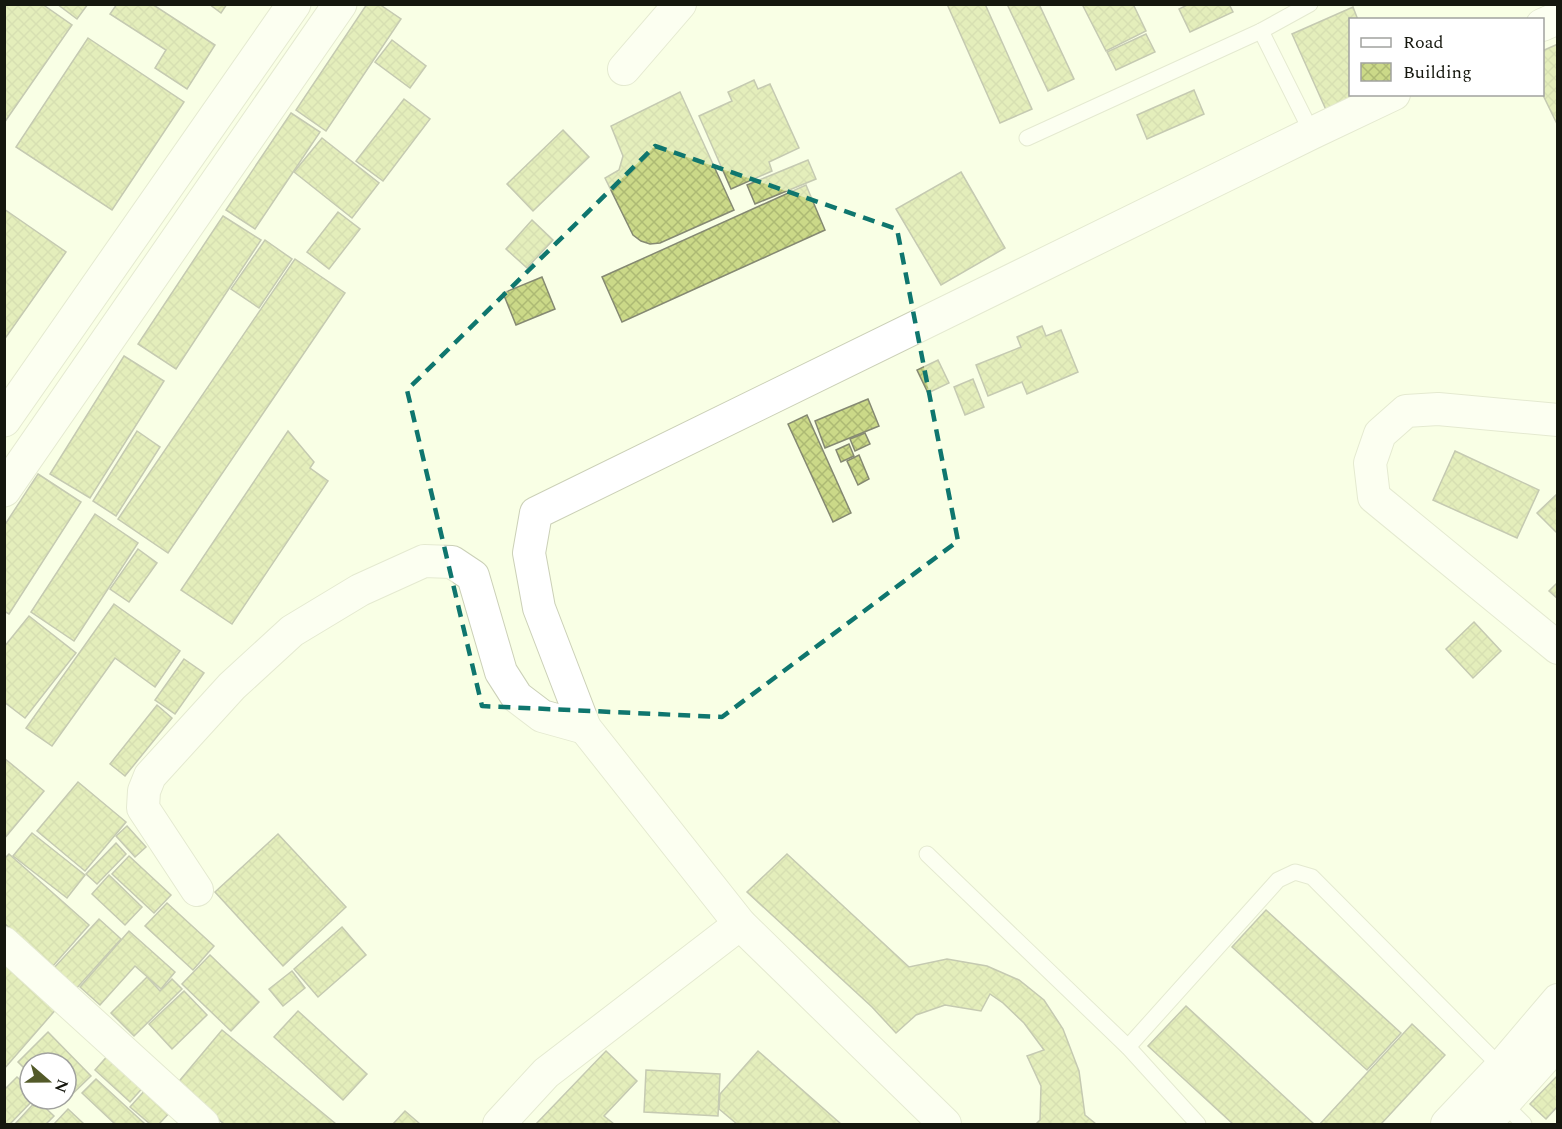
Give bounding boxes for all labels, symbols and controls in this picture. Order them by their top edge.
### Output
legend [1349,18,1544,96]
text: Road [1403,29,1444,56]
text: Building [1403,59,1472,86]
north arrow [18,1051,78,1111]
text: N [48,1076,75,1096]

